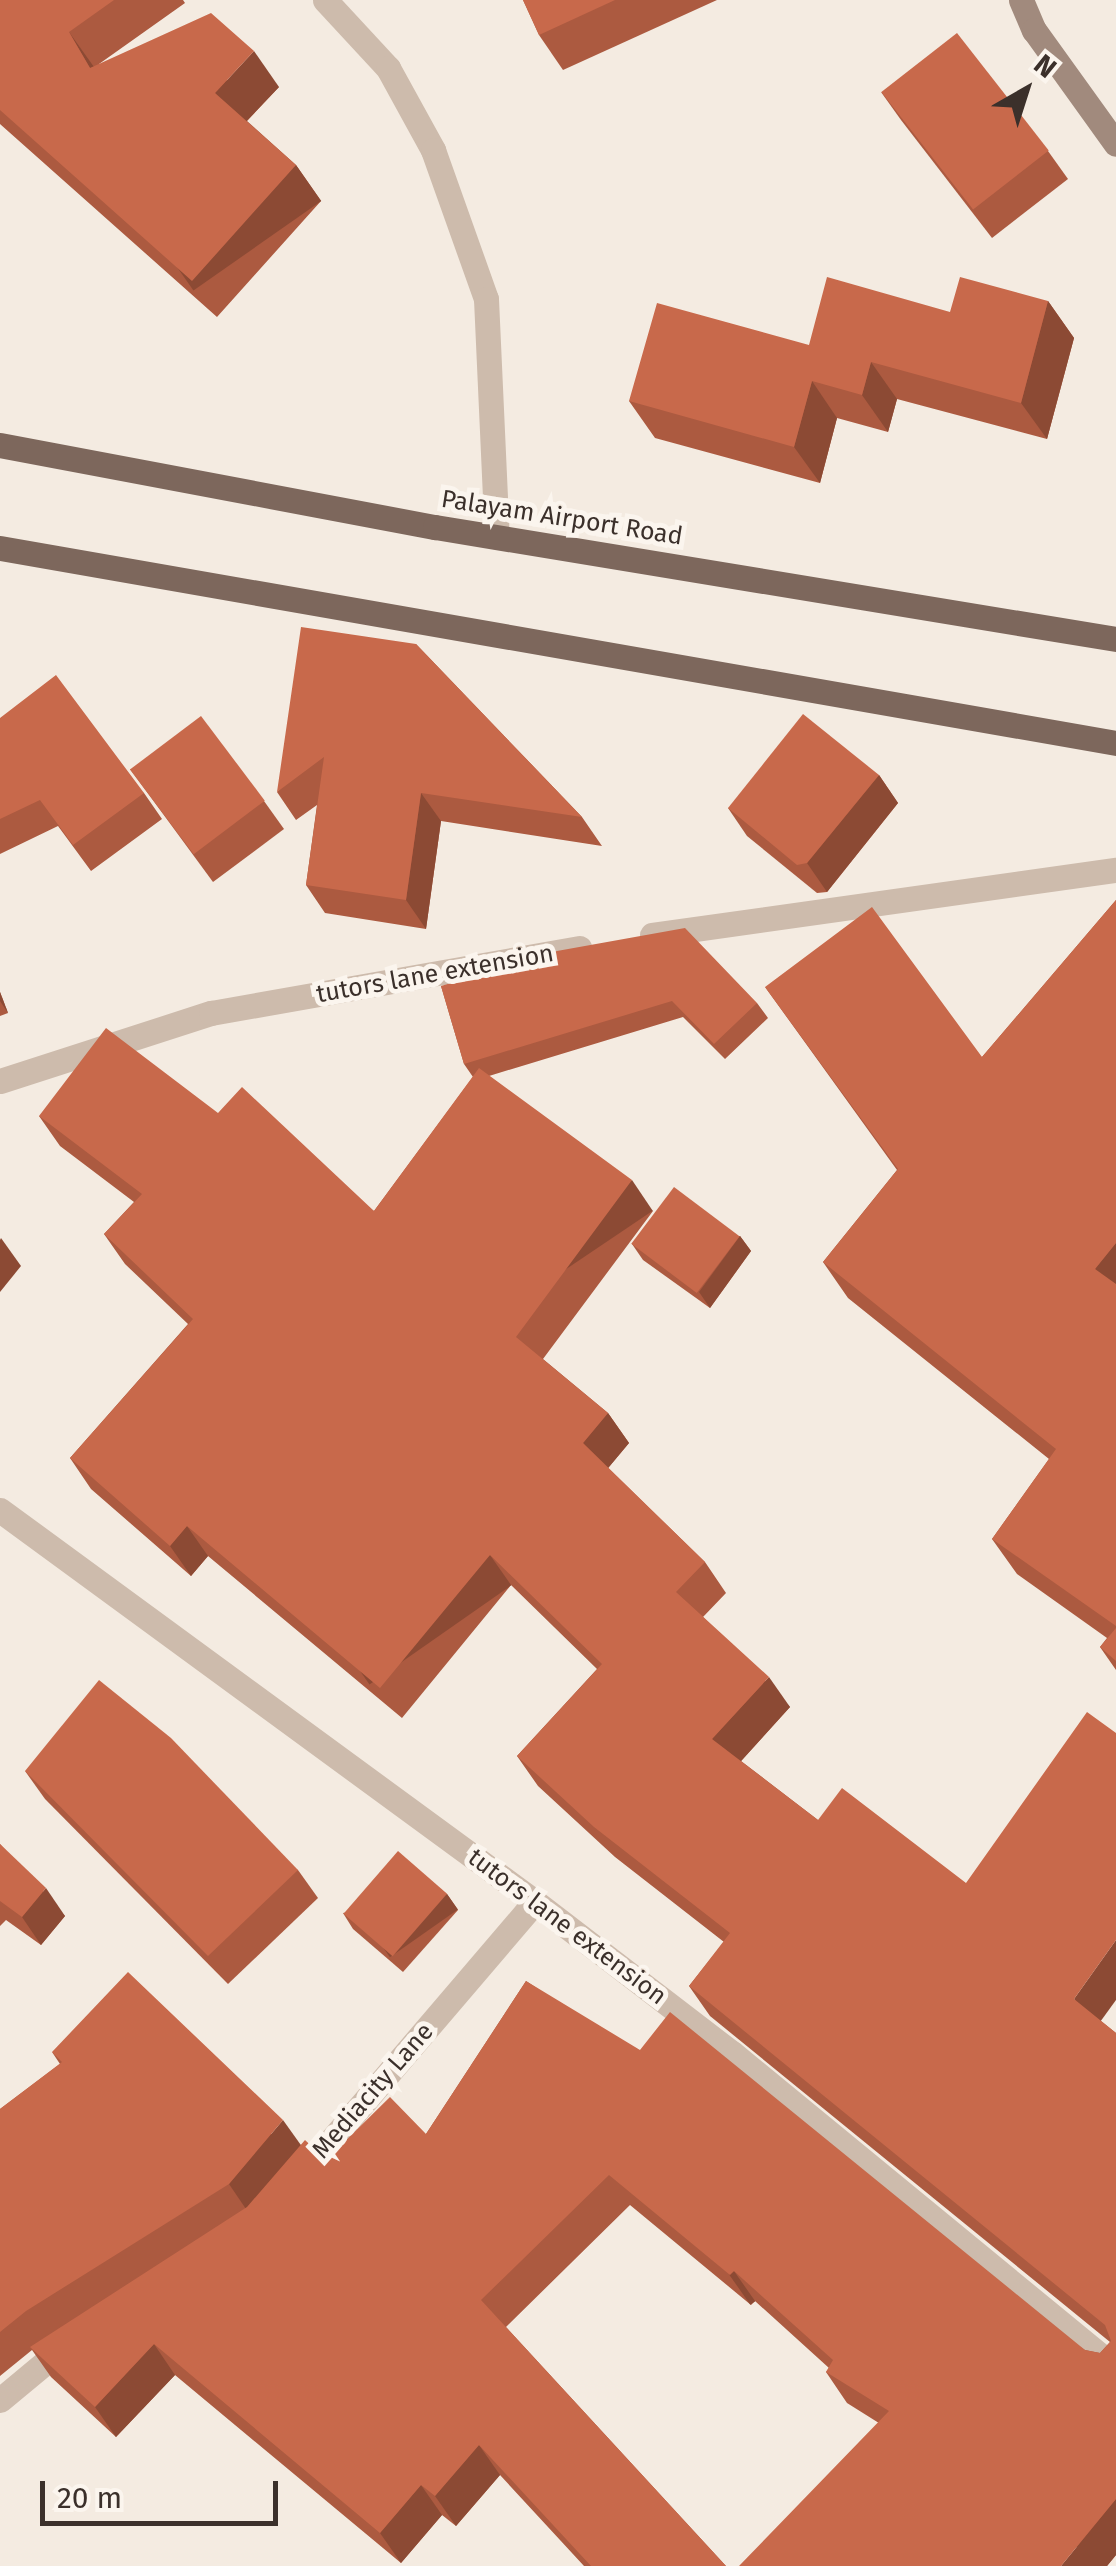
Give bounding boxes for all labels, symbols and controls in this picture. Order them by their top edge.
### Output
north arrow [976,40,1076,140]
text: N [1028,48,1063,85]
street label: Palayam Airport Road [439,484,685,552]
street label: tutors lane extension [314,938,556,1010]
street label: tutors lane extension [462,1843,672,2011]
street label: Mediacity Lane [306,2017,440,2165]
scale bar [45,2461,282,2523]
text: 20 m [57,2480,122,2516]

